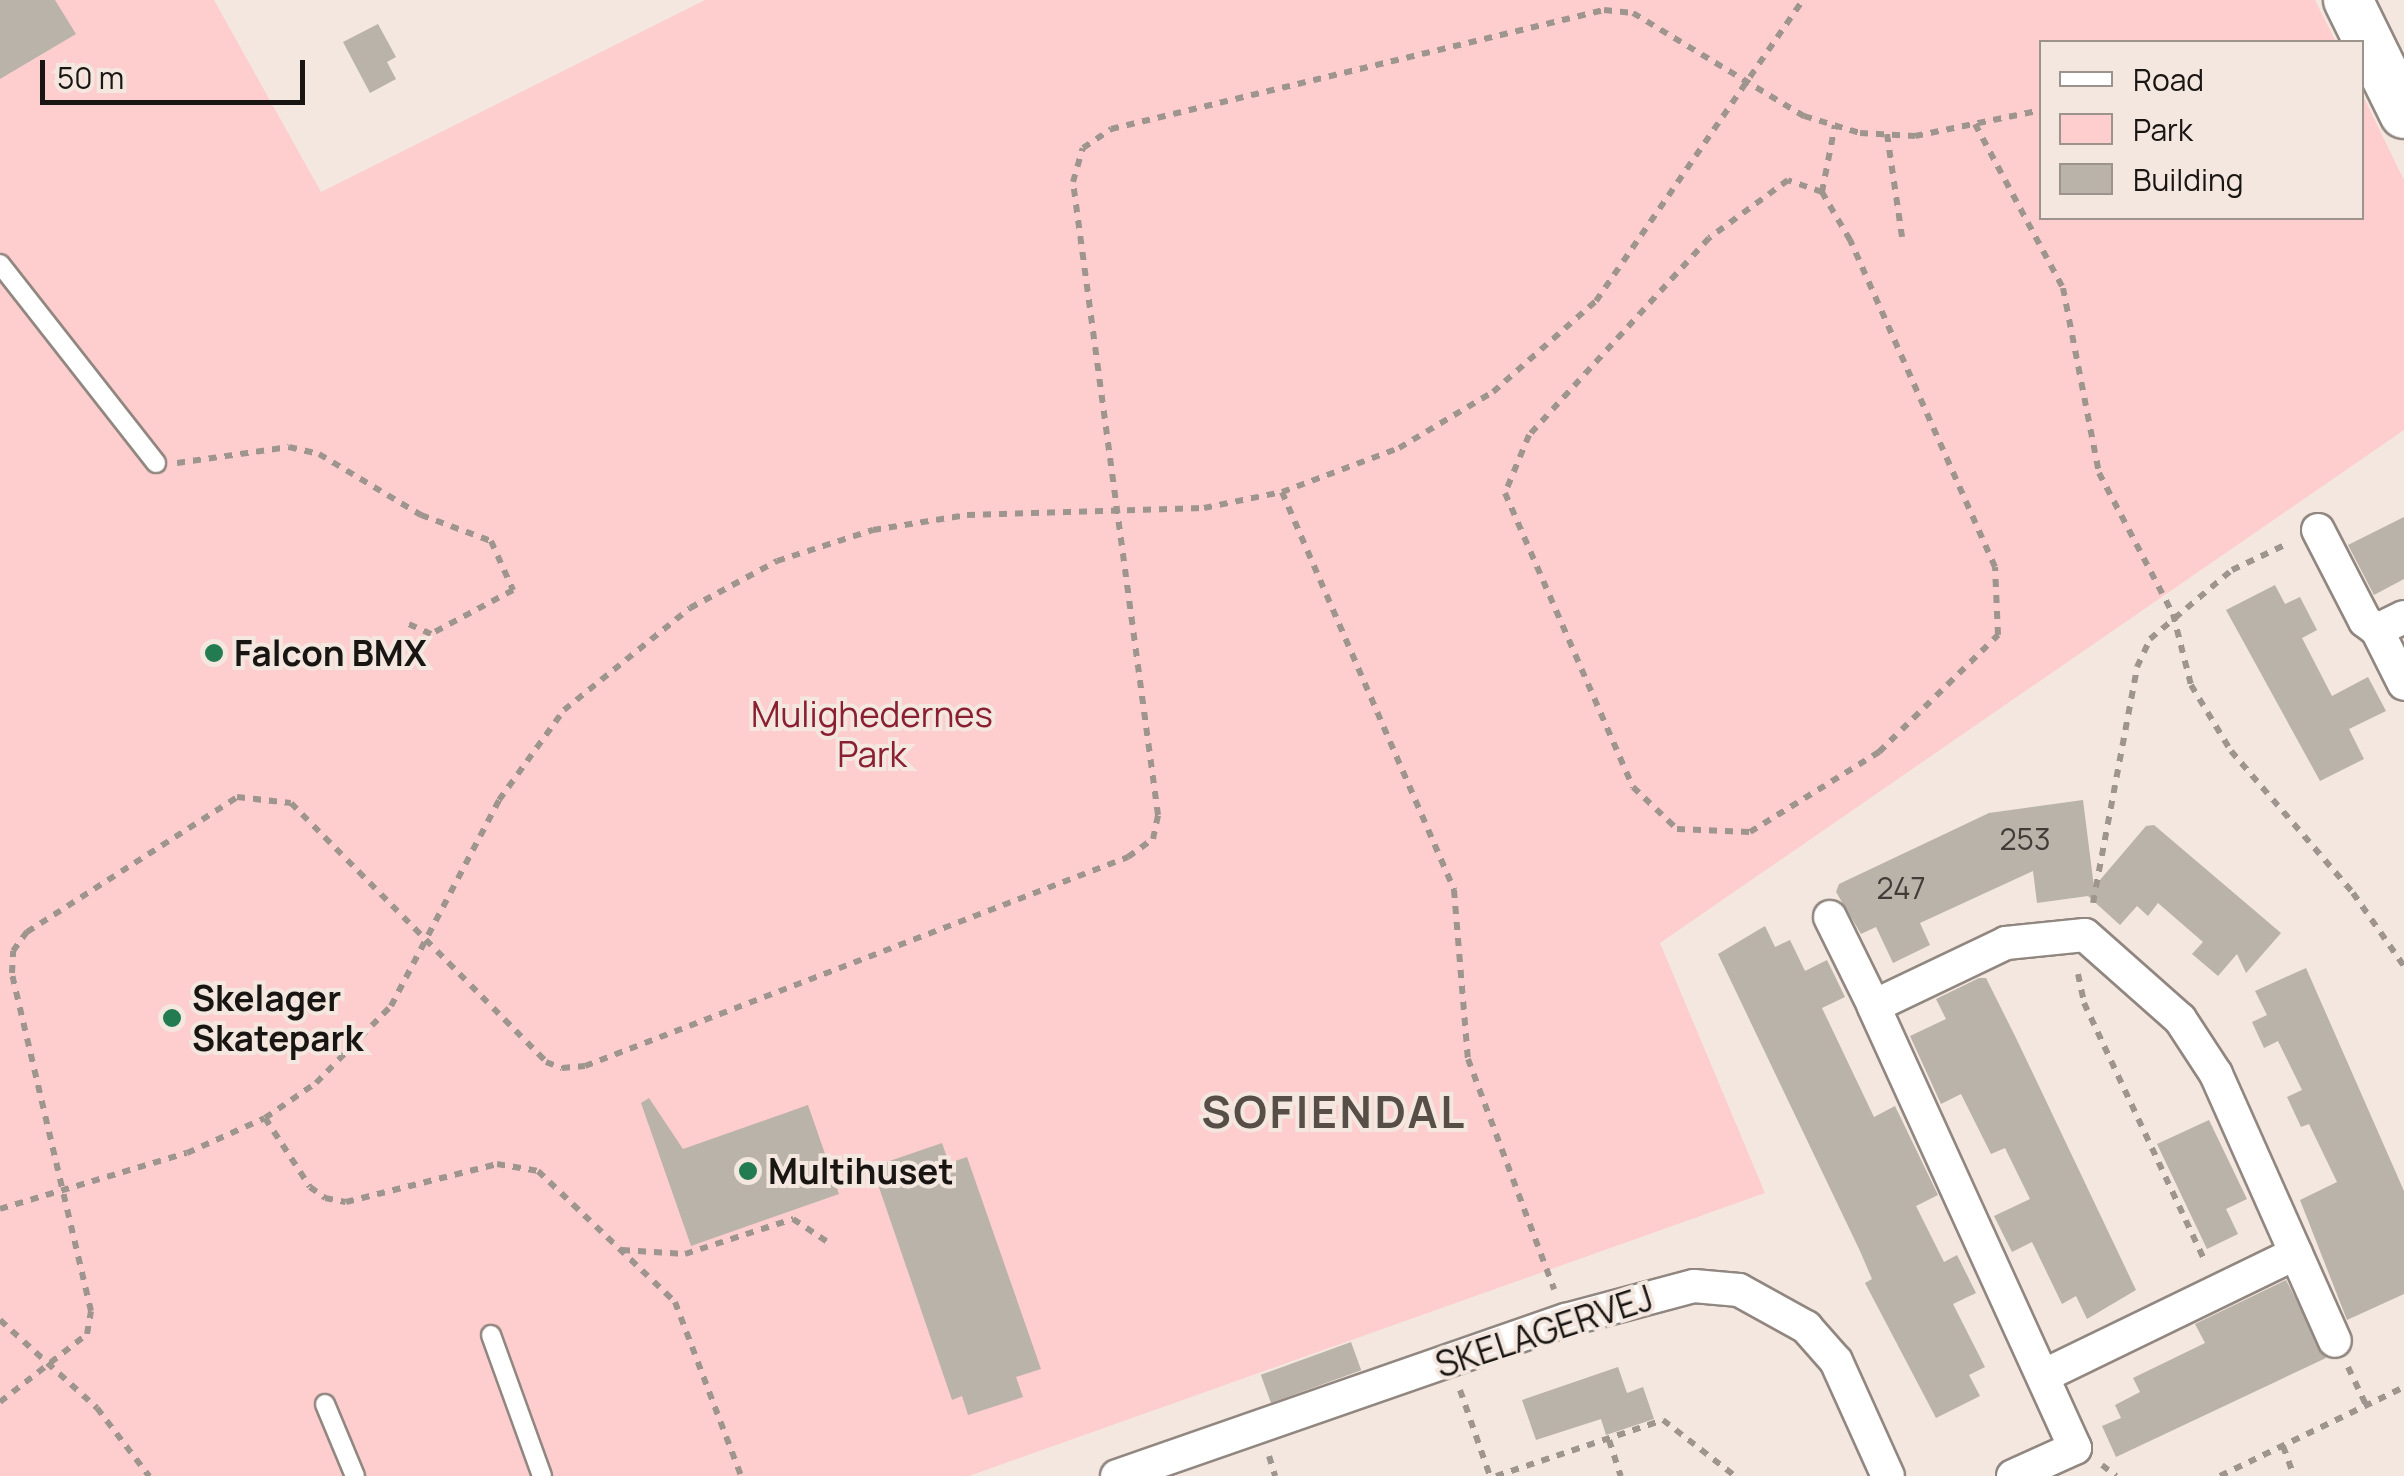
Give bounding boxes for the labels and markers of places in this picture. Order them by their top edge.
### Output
place label: Falcon BMX [234,632,427,674]
marker: Falcon BMX [203,642,225,664]
place label: Skelager Skatepark [192,977,363,1059]
marker: Skelager Skatepark [161,1007,183,1029]
place label: Multihuset [768,1150,954,1192]
marker: Multihuset [737,1160,759,1182]

